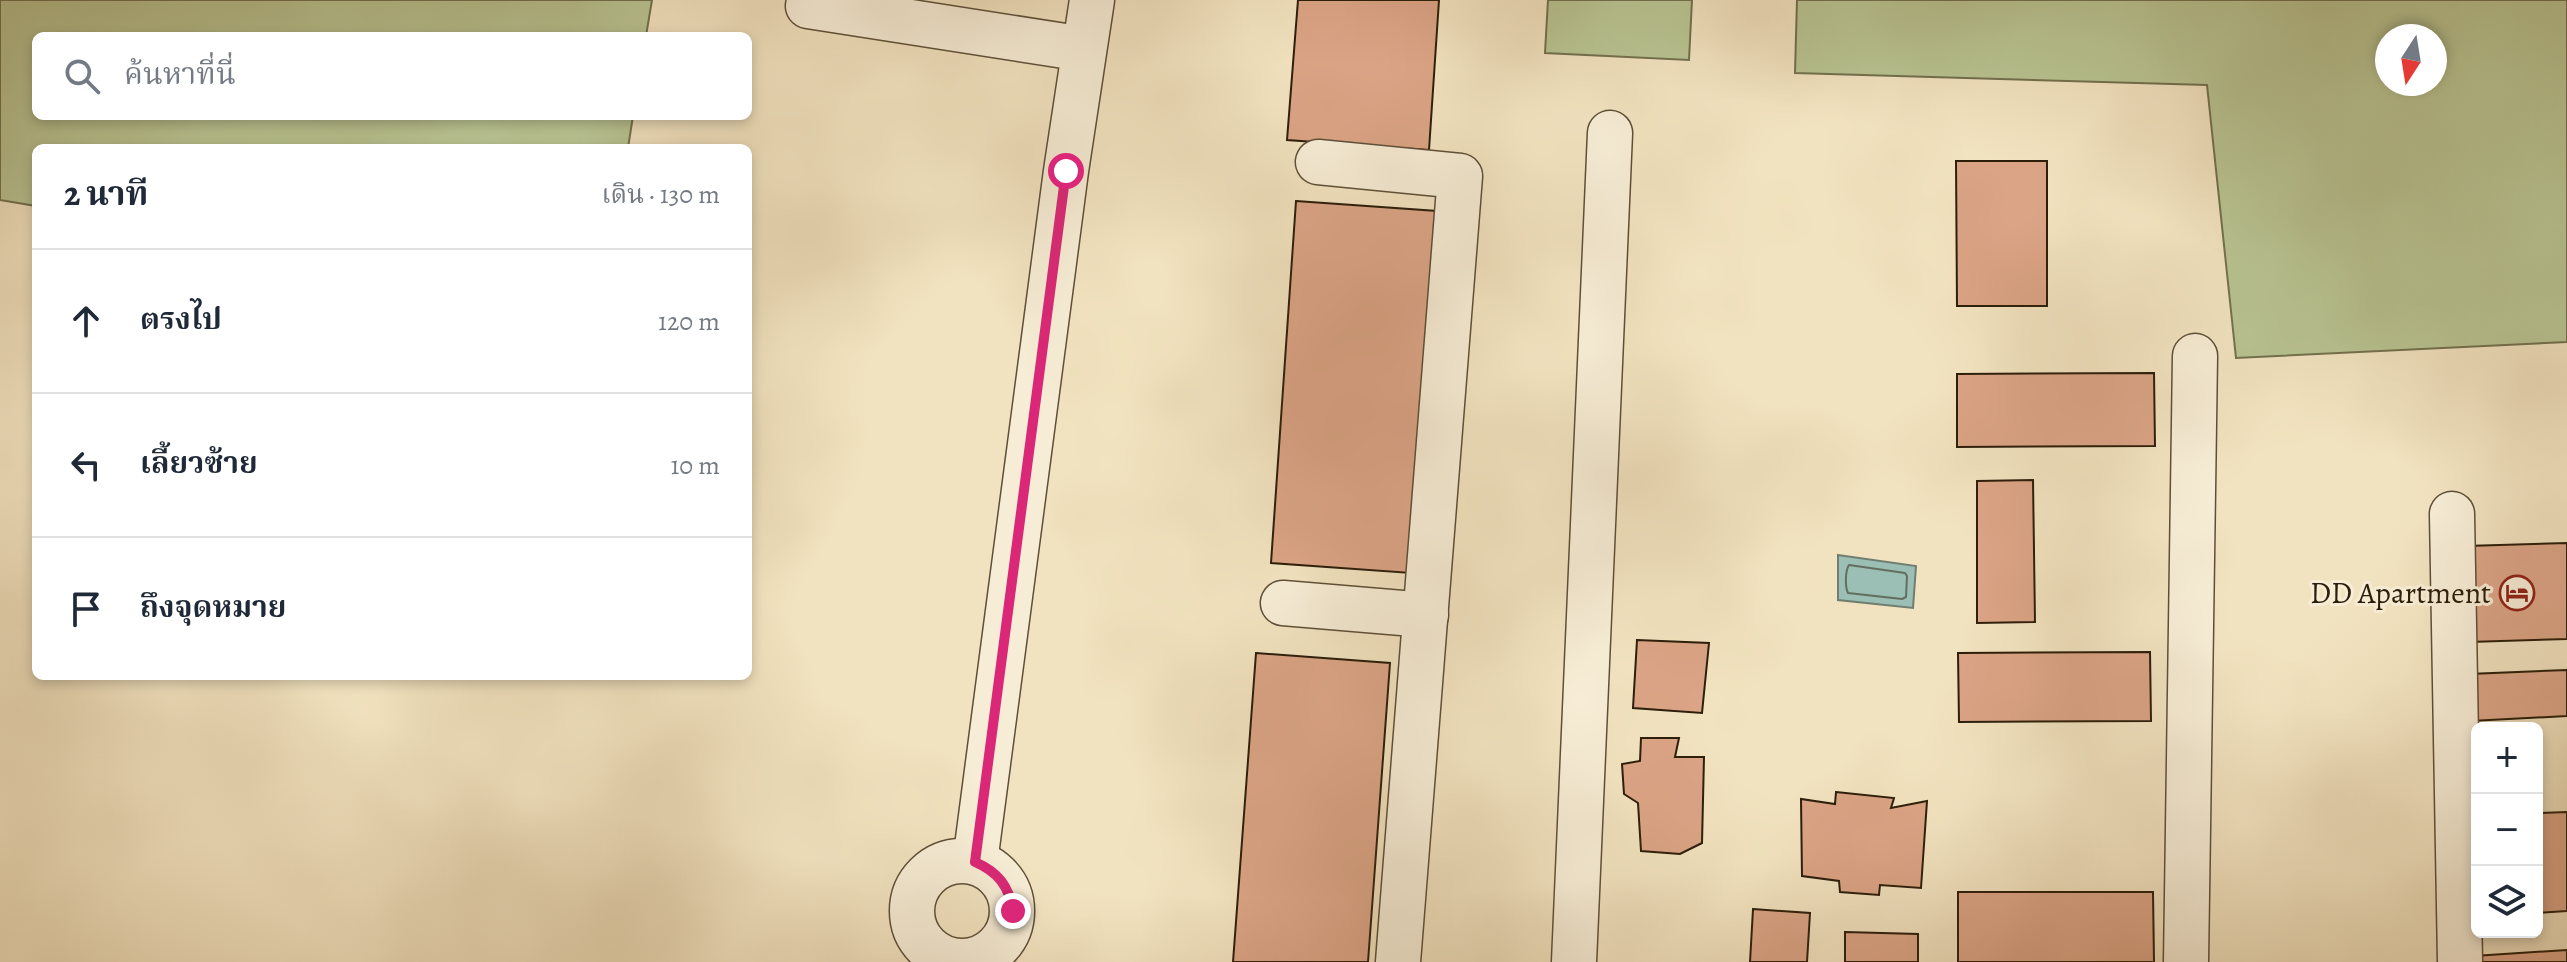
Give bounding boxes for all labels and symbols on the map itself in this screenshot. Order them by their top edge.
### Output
north arrow [2375,24,2447,96]
route start [1048,153,1084,189]
place label: DD Apartment [2310,573,2491,613]
hotel icon: DD Apartment [2498,574,2536,612]
route end [995,893,1031,929]

